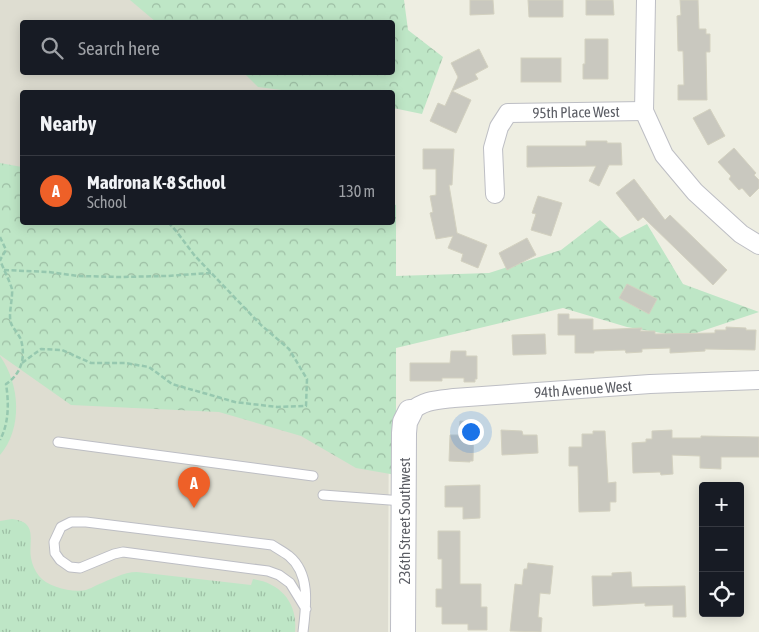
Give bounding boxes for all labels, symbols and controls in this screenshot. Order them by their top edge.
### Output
search box [20,20,395,75]
icon: search [38,34,66,62]
text: Search here [78,37,160,59]
street label: 95th Place West [532,103,620,121]
text: Nearby [40,111,96,135]
text: Madrona K-8 School [87,171,225,193]
text: A [52,182,60,200]
text: 130 m [339,182,375,200]
text: School [87,193,127,211]
street label: 94th Avenue West [533,377,633,401]
your location [458,419,484,445]
street label: 236th Street Southwest [396,457,413,585]
pin: A [178,467,210,508]
map controls [699,482,744,617]
button: + [699,482,744,527]
button: − [699,527,744,572]
button: locate [699,572,744,617]

